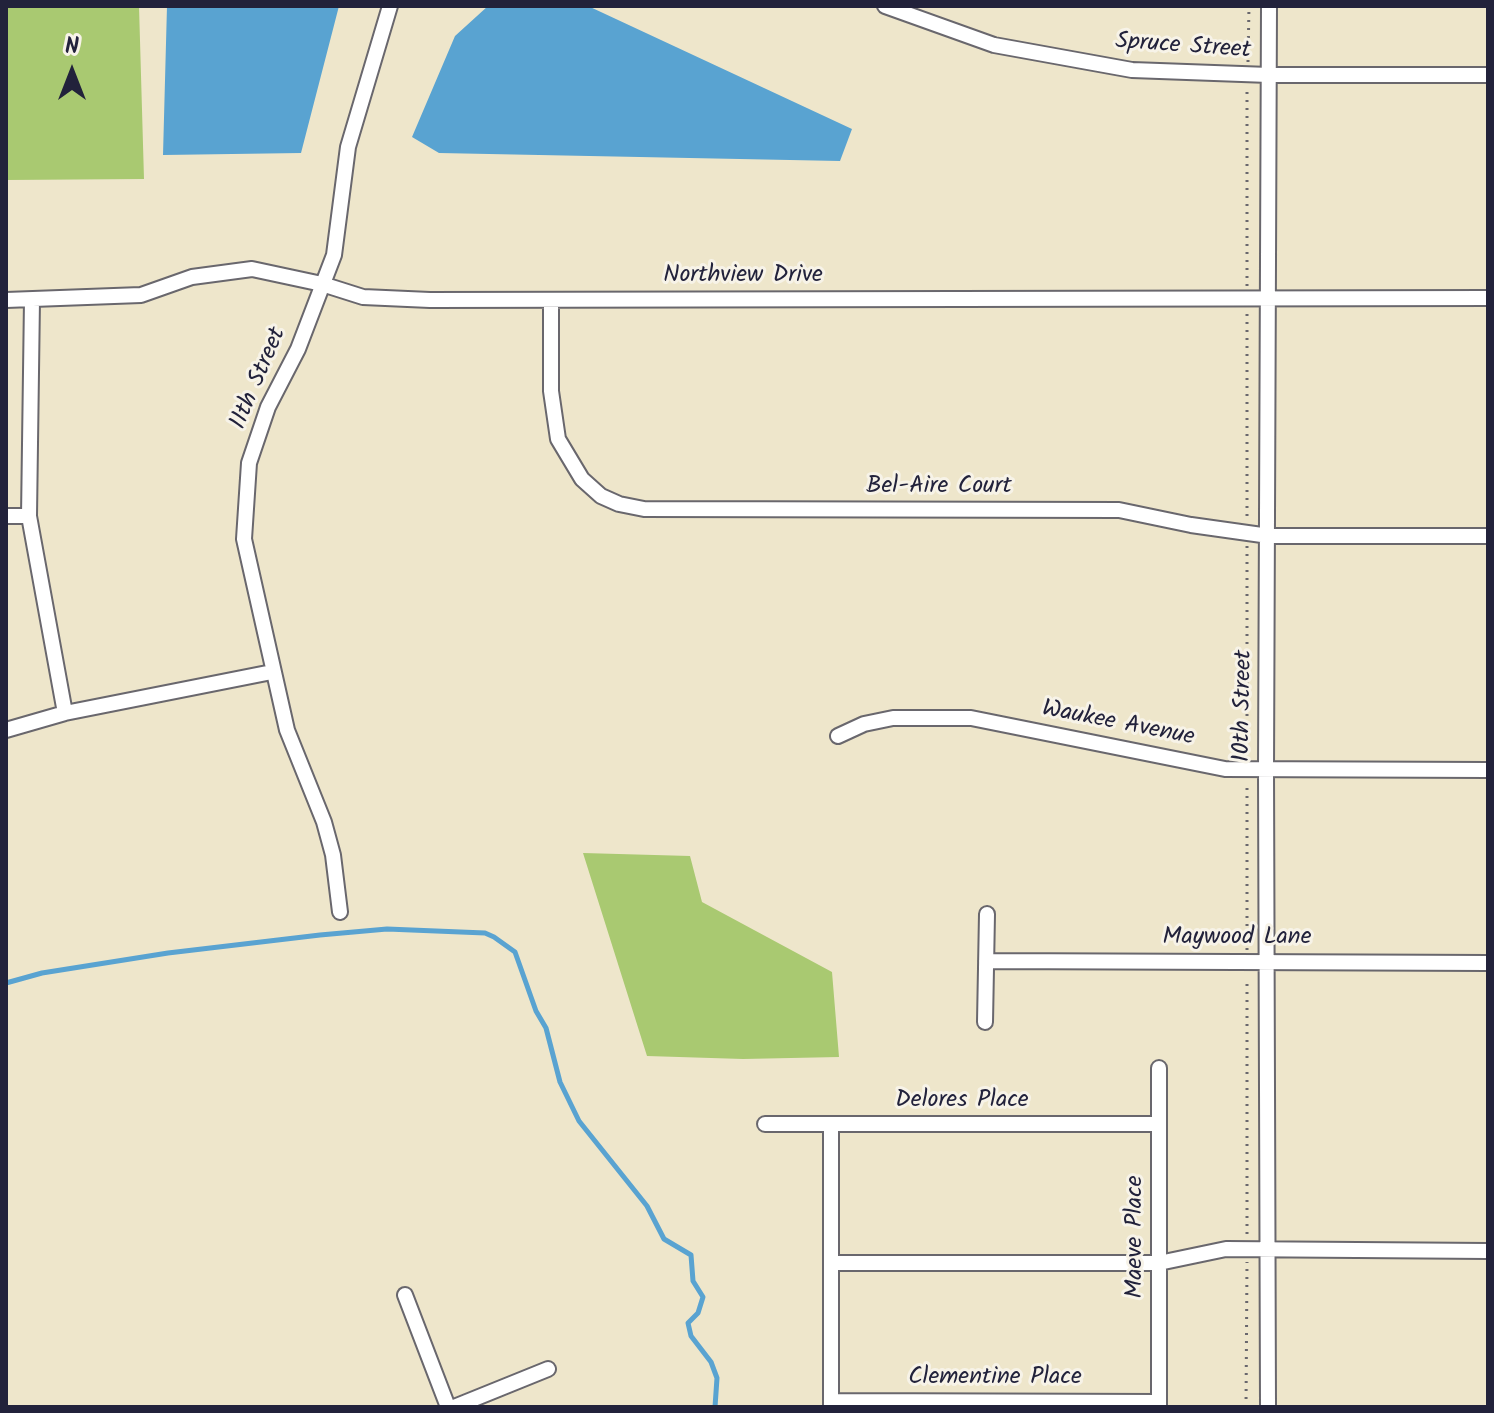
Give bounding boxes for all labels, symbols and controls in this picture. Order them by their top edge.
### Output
street label: Spruce Street [1114,29,1252,67]
text: N [65,30,79,65]
north arrow [32,32,112,112]
street label: Northview Drive [663,263,823,291]
street label: 11th Street [226,324,294,434]
street label: Bel-Aire Court [866,474,1012,502]
street label: 10th Street [1230,650,1260,762]
street label: Waukee Avenue [1039,696,1197,754]
street label: Maywood Lane [1163,925,1311,953]
street label: Delores Place [895,1088,1029,1116]
street label: Maeve Place [1123,1175,1151,1299]
street label: Clementine Place [908,1365,1082,1393]

